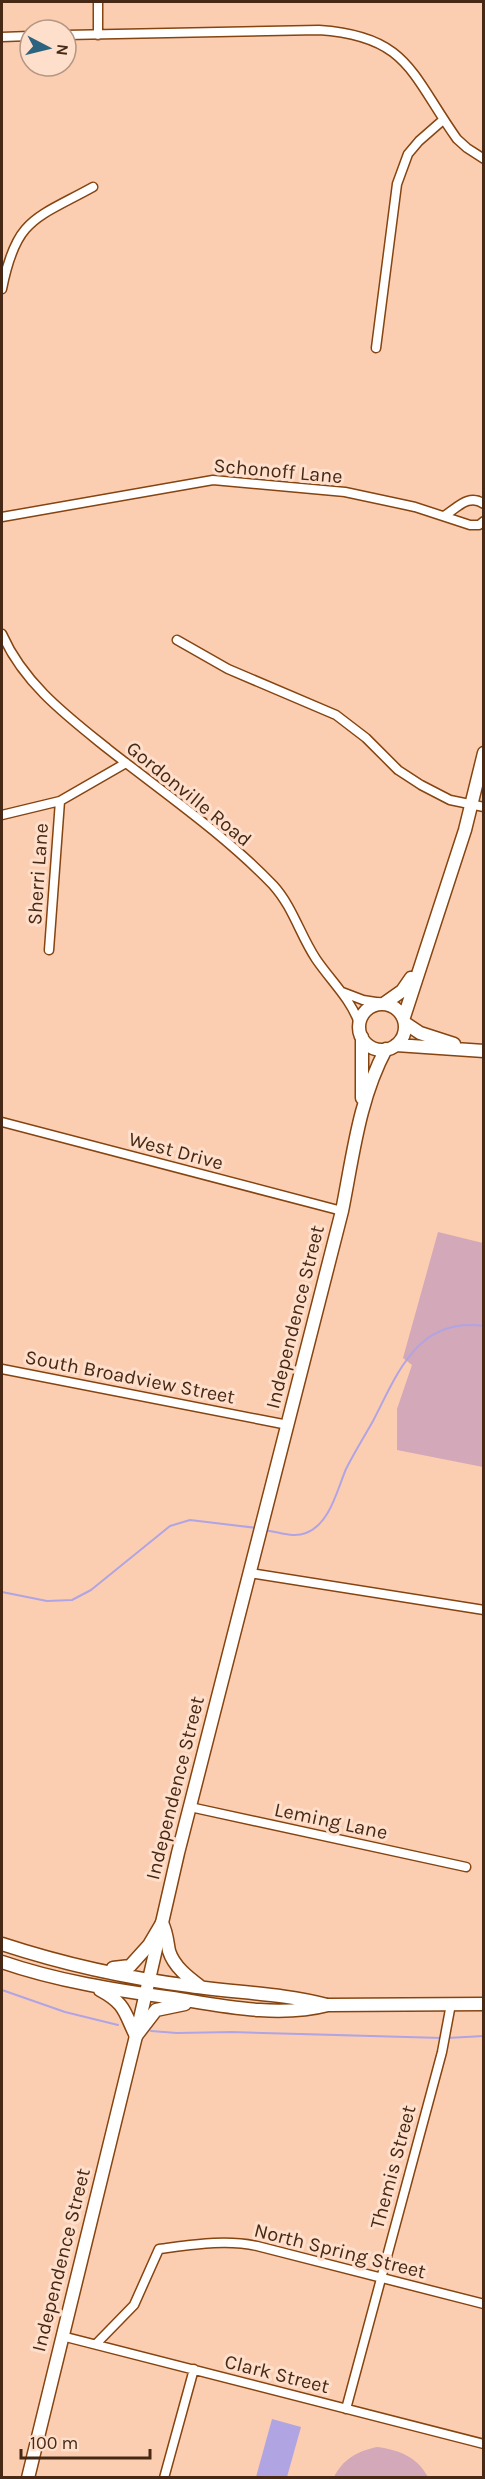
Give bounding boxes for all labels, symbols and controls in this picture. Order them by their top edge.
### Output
north arrow [18,18,78,78]
text: N [52,43,73,57]
street label: Schonoff Lane [212,454,344,488]
street label: Gordonville Road [122,737,256,851]
street label: Sherri Lane [23,822,53,926]
street label: West Drive [126,1127,226,1175]
street label: Independence Street [261,1222,329,1411]
street label: South Broadview Street [23,1345,237,1409]
street label: Independence Street [141,1693,209,1882]
street label: Leming Lane [272,1798,390,1844]
street label: Themis Street [365,2102,421,2231]
street label: Independence Street [27,2165,95,2354]
street label: North Spring Street [252,2219,429,2284]
street label: Clark Street [222,2350,332,2398]
scale bar [21,2422,150,2460]
text: 100 m [30,2432,78,2454]

